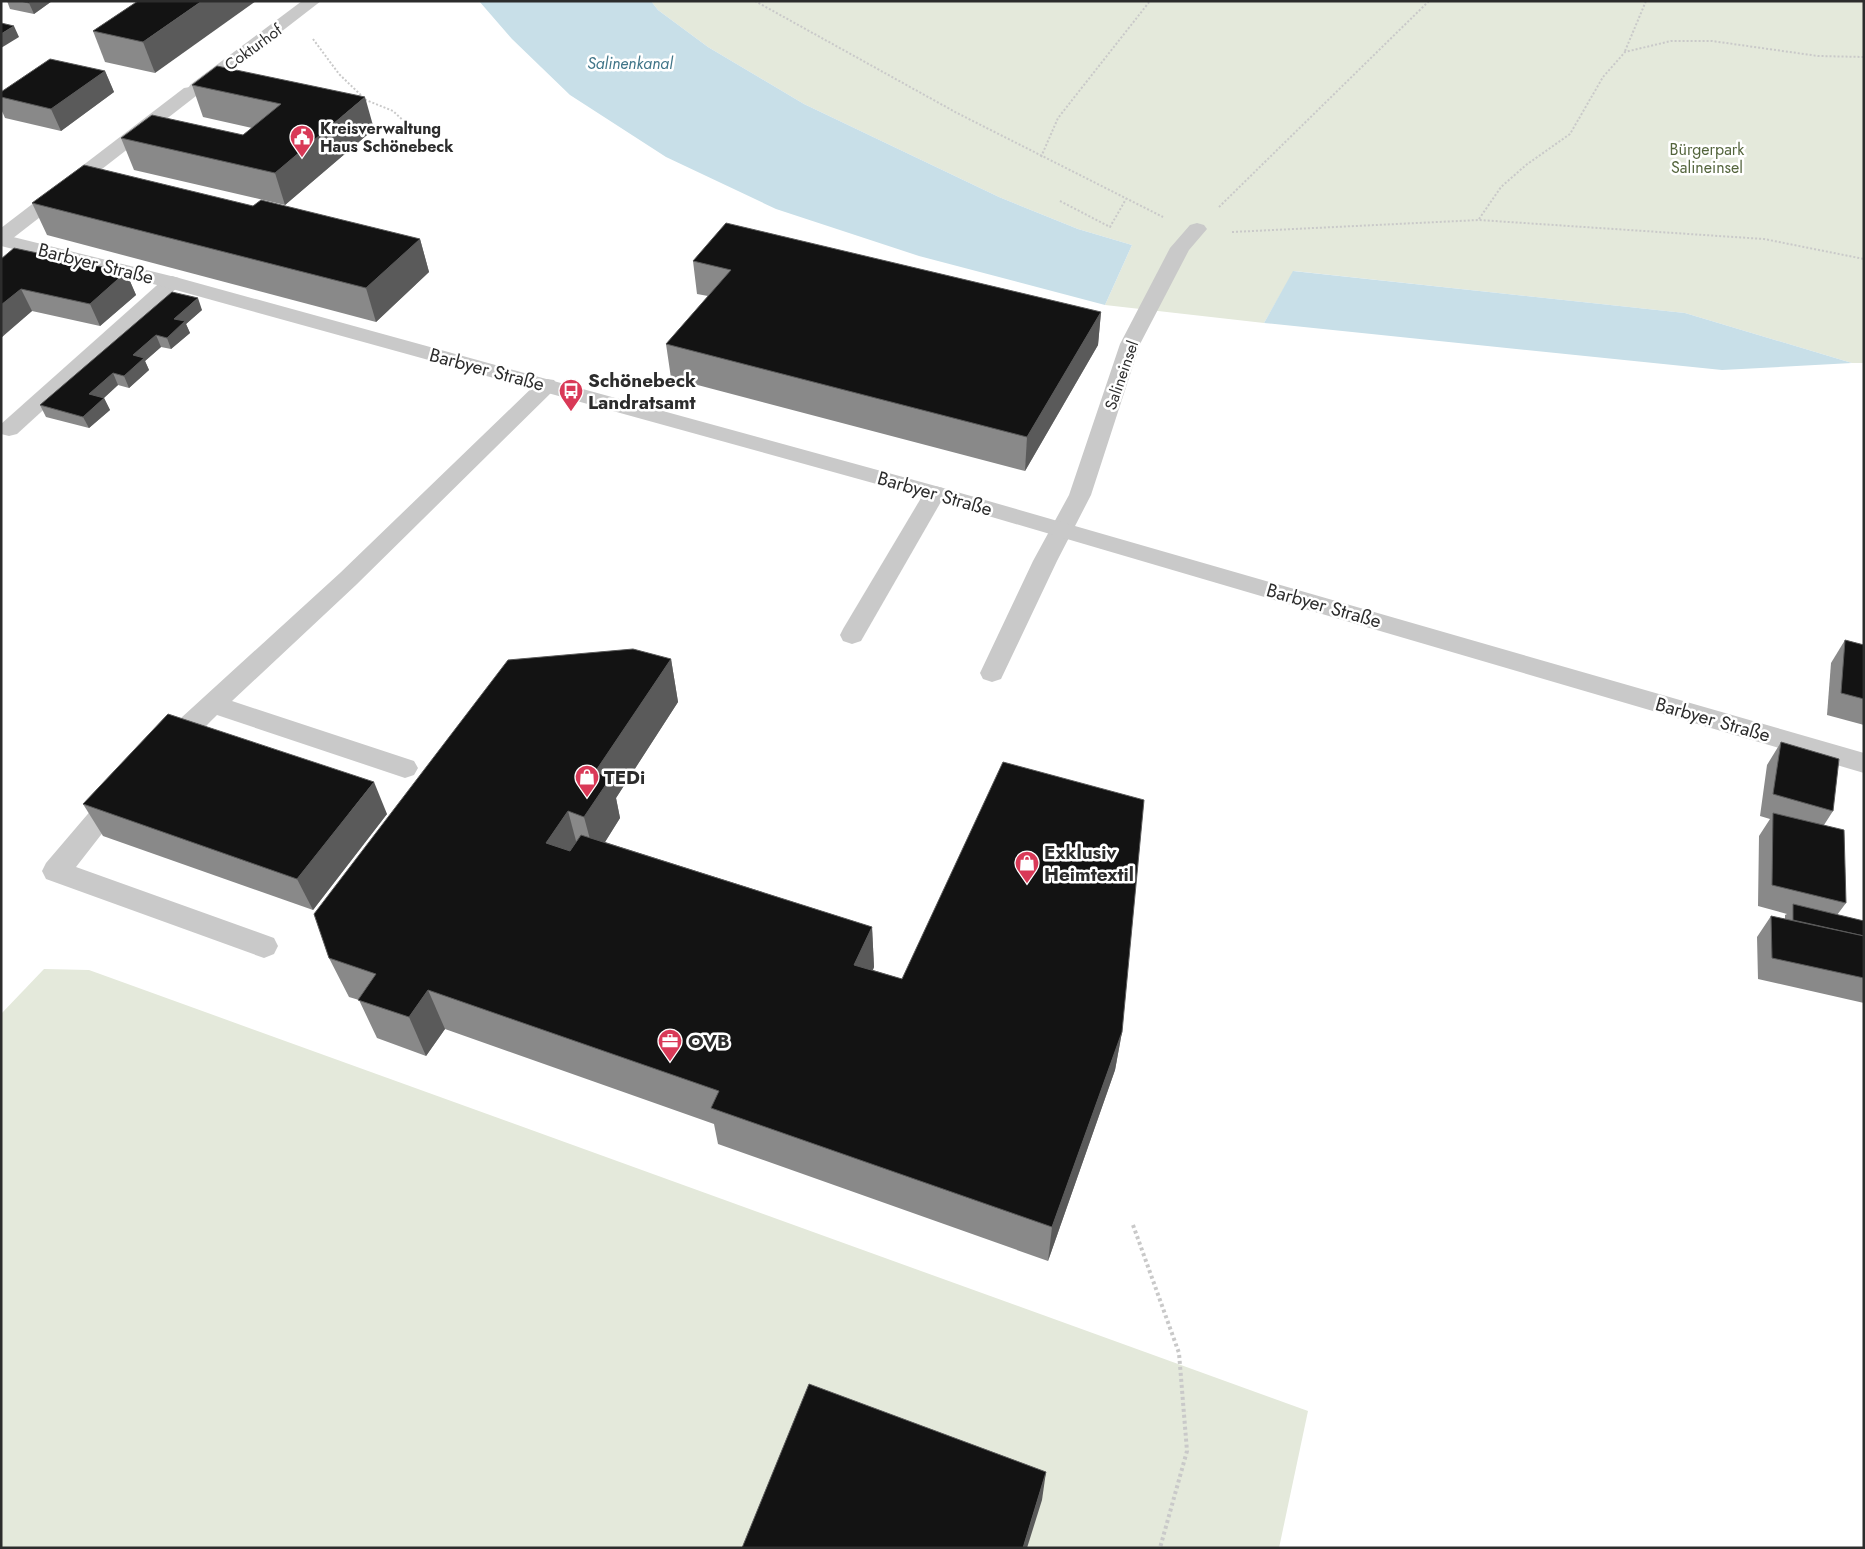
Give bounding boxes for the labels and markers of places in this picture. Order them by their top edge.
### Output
place label: Kreisverwaltung Haus Schönebeck [320,117,454,158]
public building icon: Kreisverwaltung Haus Schönebeck [289,124,315,158]
place label: Schönebeck Landratsamt [588,367,696,416]
bus stop icon: Schönebeck Landratsamt [558,378,584,412]
shop icon: TEDi [574,764,600,798]
place label: TEDi [604,764,645,791]
place label: Exklusiv Heimtextil [1044,839,1134,888]
shop icon: Exklusiv Heimtextil [1014,850,1040,884]
office icon: OVB [657,1028,683,1062]
place label: OVB [688,1028,730,1055]

